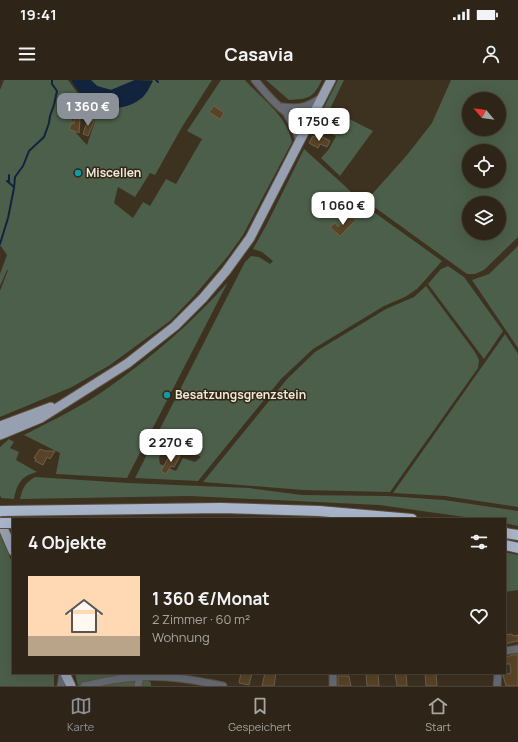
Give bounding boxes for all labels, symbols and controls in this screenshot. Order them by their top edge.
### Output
text: 19:41 [20,4,57,25]
text: Casavia [225,42,293,66]
icon: menu [16,43,38,65]
icon: person [480,43,502,65]
north arrow [462,92,506,136]
map controls [462,92,506,240]
pin: 1 360 € [51,93,125,127]
text: 1 360 € [66,97,110,115]
pin: 1 750 € [282,108,356,142]
text: 1 750 € [298,112,340,130]
button: locate [462,144,506,188]
place label: Miscellen [86,164,141,181]
marker: Miscellen [73,168,83,178]
pin: 1 060 € [306,192,380,226]
text: 1 060 € [321,196,365,214]
button: layers [462,196,506,240]
place label: Besatzungsgrenzstein [175,386,306,403]
marker: Besatzungsgrenzstein [162,390,172,400]
pin: 2 270 € [134,429,208,463]
text: 2 270 € [148,433,194,451]
text: 4 Objekte [28,531,106,554]
icon: filters [468,531,490,553]
text: 1 360 €/Monat [152,587,270,610]
icon: home [60,592,108,640]
icon: heart [468,605,490,627]
text: 2 Zimmer · 60 m² [152,610,250,628]
text: Wohnung [152,628,210,646]
tab: Karte [67,695,94,734]
tab: Gespeichert [228,695,291,734]
tab: Start [425,695,451,734]

